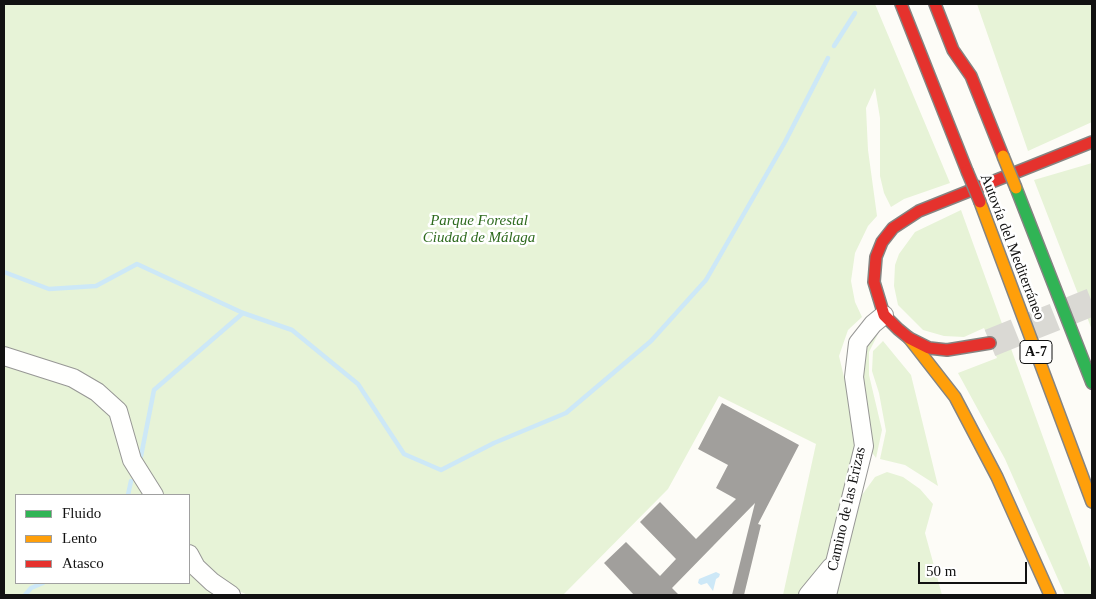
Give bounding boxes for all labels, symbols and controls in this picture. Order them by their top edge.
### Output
street label: Autovía del Mediterráneo [976,171,1048,323]
park label: Parque Forestal Ciudad de Málaga [423,212,535,247]
road number: A-7 [1020,341,1052,364]
street label: Camino de las Erizas [824,445,870,573]
legend [15,494,190,584]
text: Fluido [62,505,101,521]
text: Lento [62,530,97,546]
scale bar [921,552,1030,584]
text: Atasco [62,555,104,571]
text: 50 m [926,563,956,579]

